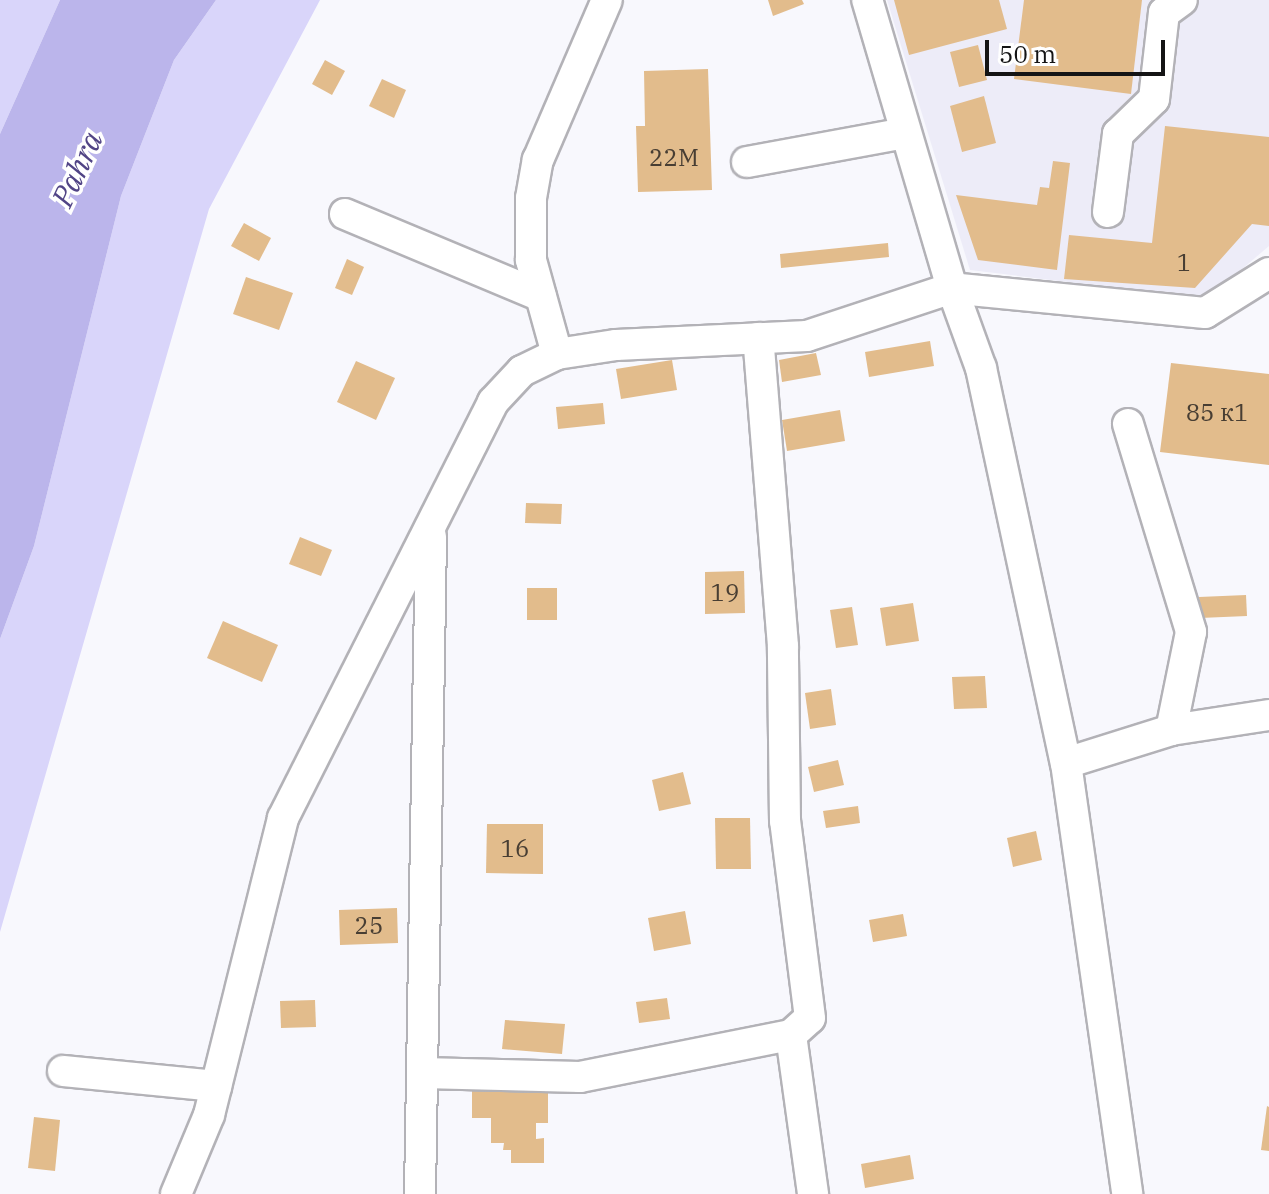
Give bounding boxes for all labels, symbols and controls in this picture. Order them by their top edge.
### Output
scale bar [989,24,1169,74]
text: 50 m [999,38,1056,70]
water label: Pahra [44,126,110,212]
house number: 22М [649,144,699,172]
house number: 1 [1177,249,1191,277]
house number: 85 к1 [1186,399,1248,427]
house number: 19 [711,579,739,607]
house number: 16 [501,835,529,863]
house number: 25 [355,912,383,940]

